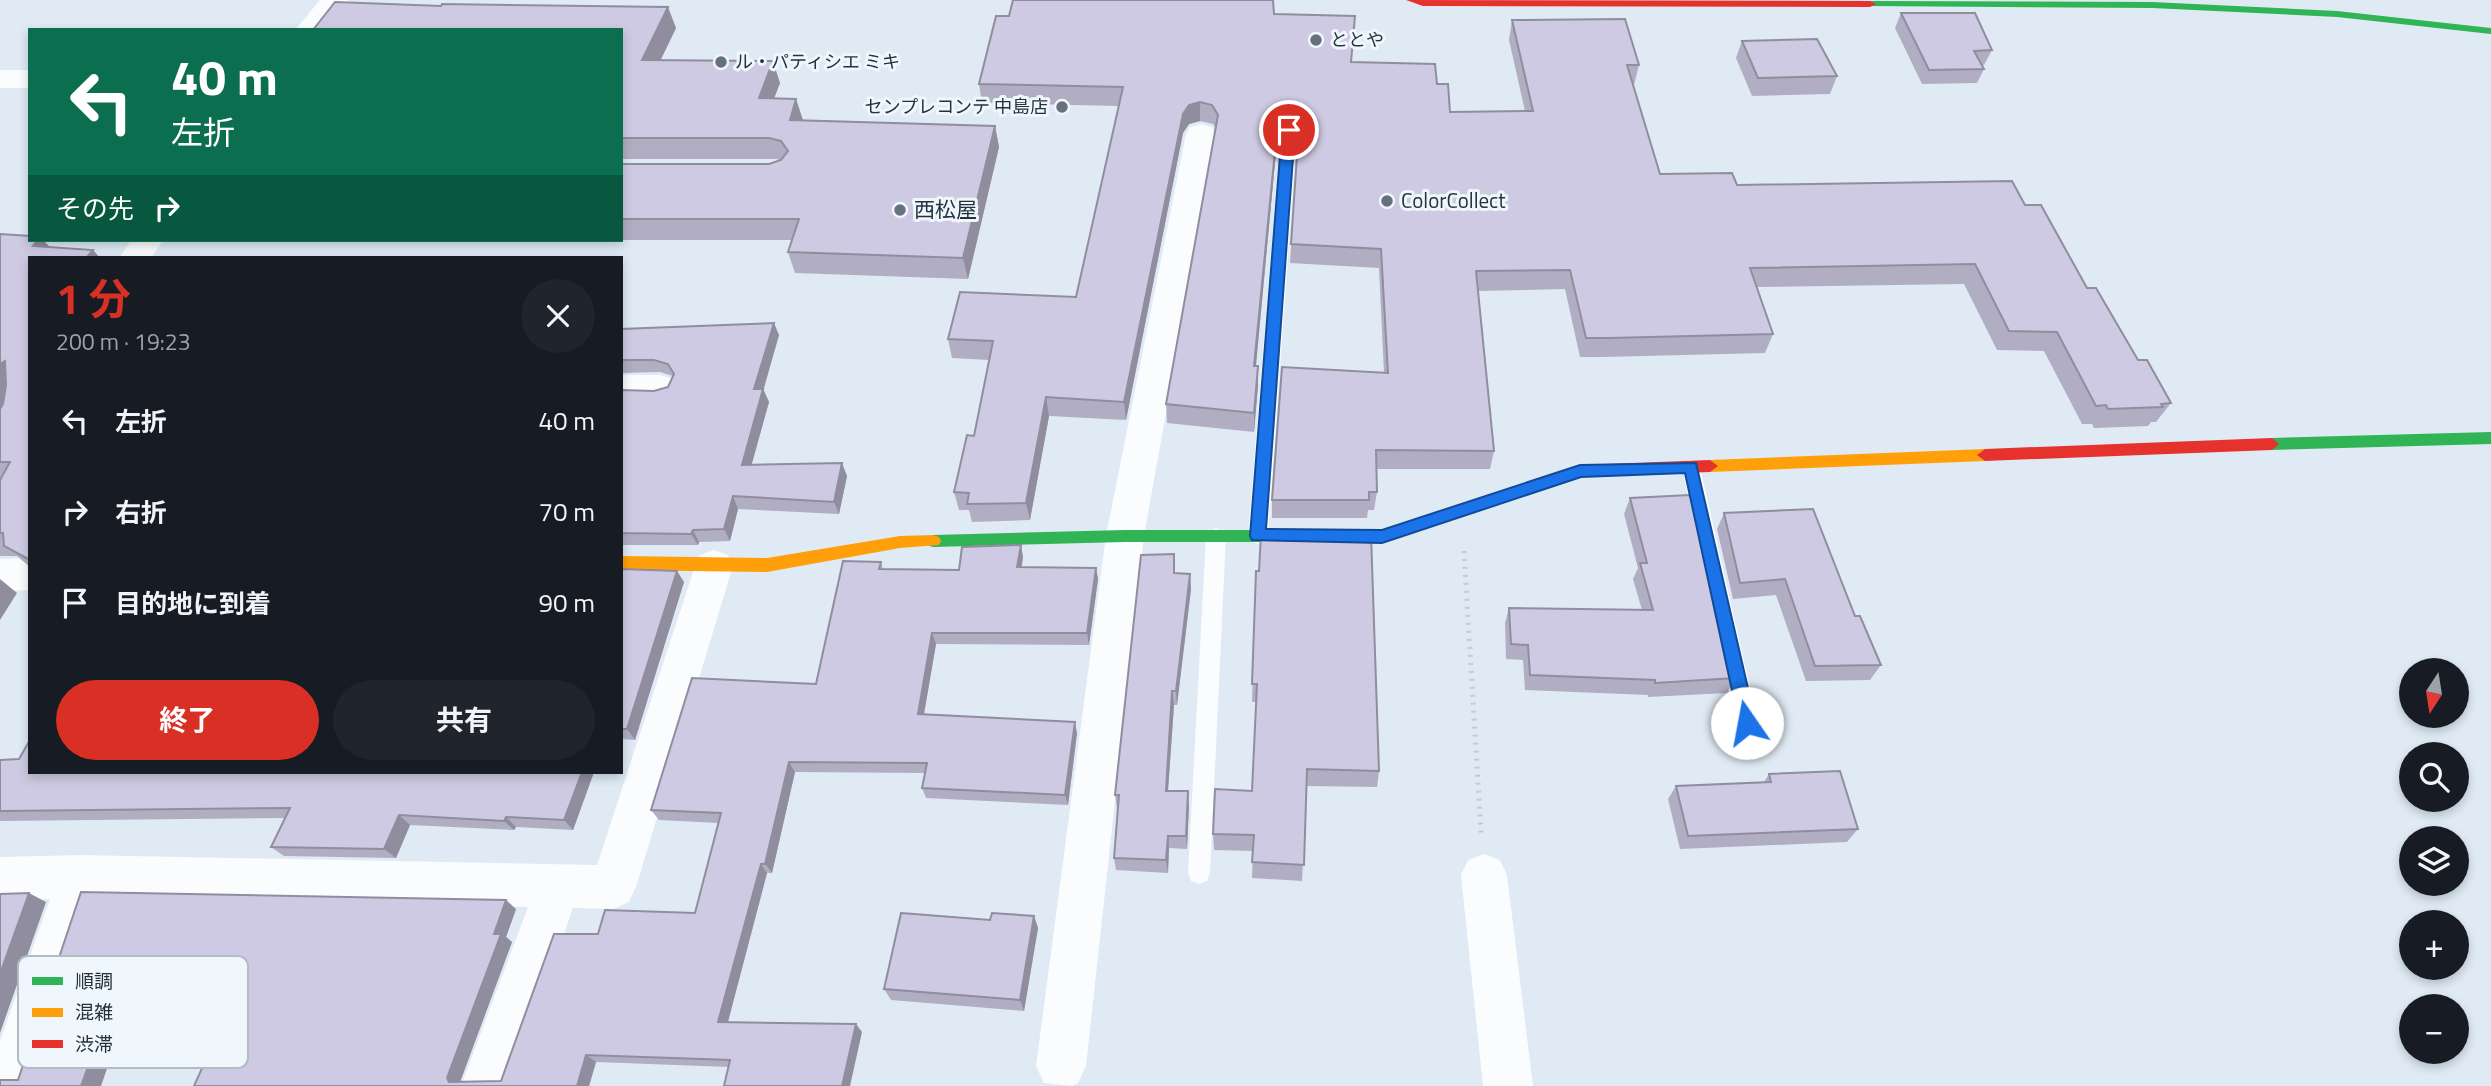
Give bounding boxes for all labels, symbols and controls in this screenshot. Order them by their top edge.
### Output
place label: ととや [1330,26,1384,53]
marker: ととや [1308,32,1324,48]
text: 40 m [171,39,278,114]
place label: ル・パティシエ ミキ [735,48,900,75]
marker: ル・パティシエ ミキ [713,54,729,70]
icon: left [56,56,147,147]
place label: センプレコンテ 中島店 [865,93,1048,120]
marker: センプレコンテ 中島店 [1054,99,1070,115]
pin [1259,100,1319,160]
text: 左折 [171,108,235,156]
icon: arrive [1270,111,1308,149]
place label: ColorCollect [1401,184,1506,216]
text: その先 [56,189,134,228]
icon: right [148,189,186,227]
place label: 西松屋 [914,193,977,225]
marker: ColorCollect [1379,193,1395,209]
marker: 西松屋 [892,202,908,218]
text: 1 分 [56,266,131,330]
button: close [521,279,595,353]
text: 200 m · 19:23 [56,324,191,359]
text: 40 m [538,401,595,440]
icon: left [56,402,94,440]
text: 左折 [115,402,167,441]
text: 70 m [538,492,595,531]
icon: right [56,493,94,531]
text: 右折 [115,493,167,532]
text: 90 m [538,583,595,622]
icon: arrive [56,584,94,622]
text: 目的地に到着 [115,584,271,623]
north arrow [2399,658,2469,728]
map controls [2399,658,2469,1064]
button: 終了 [56,680,319,760]
button: 共有 [333,680,595,760]
position arrow [1710,686,1784,760]
button: search [2399,742,2469,812]
button: layers [2399,826,2469,896]
button: + [2399,910,2469,980]
legend [18,956,248,1068]
text: 順調 [75,966,113,995]
button: − [2399,994,2469,1064]
text: 混雑 [75,997,113,1026]
text: 渋滞 [75,1029,113,1058]

